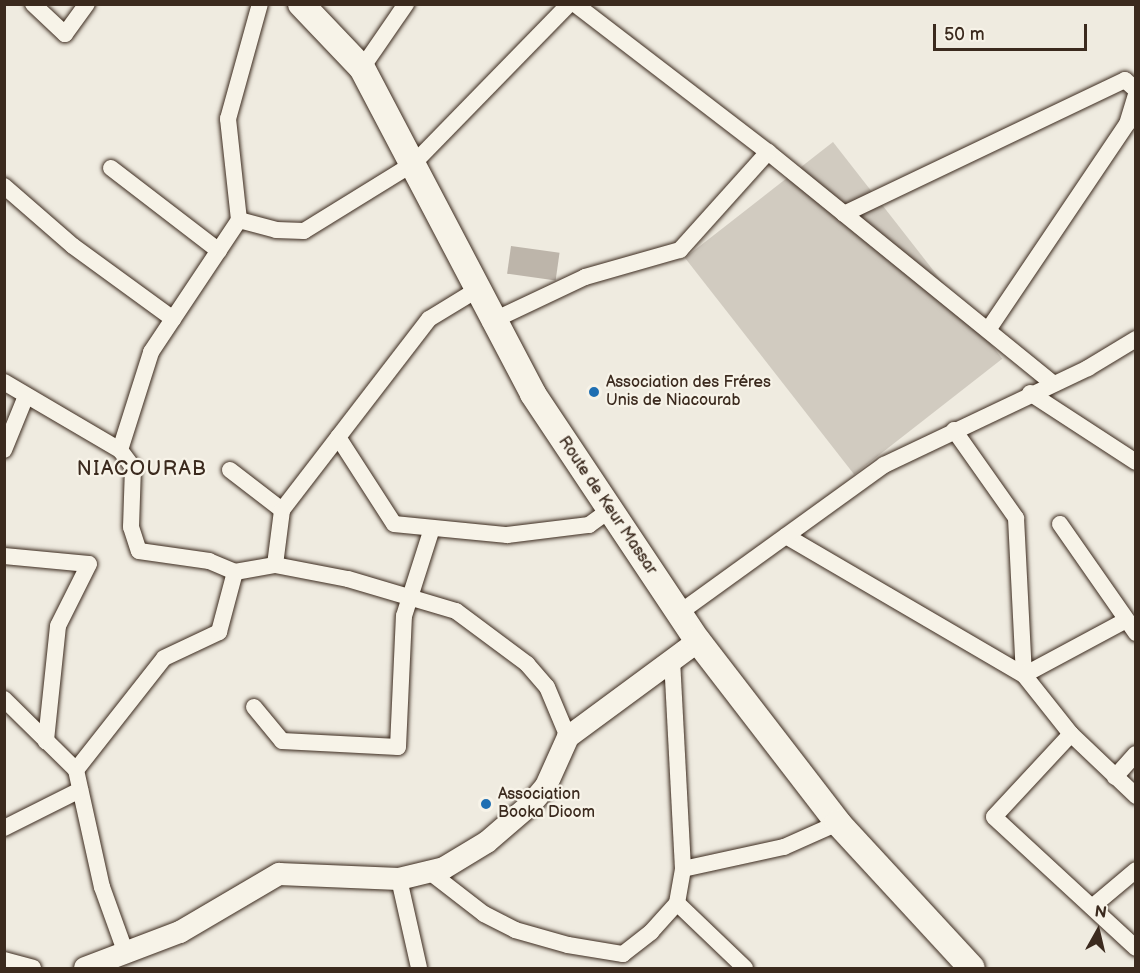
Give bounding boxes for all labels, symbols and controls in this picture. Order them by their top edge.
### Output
scale bar [936,12,1090,50]
text: 50 m [944,24,985,45]
place label: Association des Fréres Unis de Niacourab [606,373,771,411]
marker: Association des Fréres Unis de Niacourab [587,385,601,399]
street label: Route de Keur Massar [554,433,660,579]
district label: NIACOURAB [77,457,207,481]
place label: Association Booka Dioom [498,785,595,823]
marker: Association Booka Dioom [479,797,493,811]
north arrow [1068,901,1128,961]
text: N [1093,902,1108,923]

